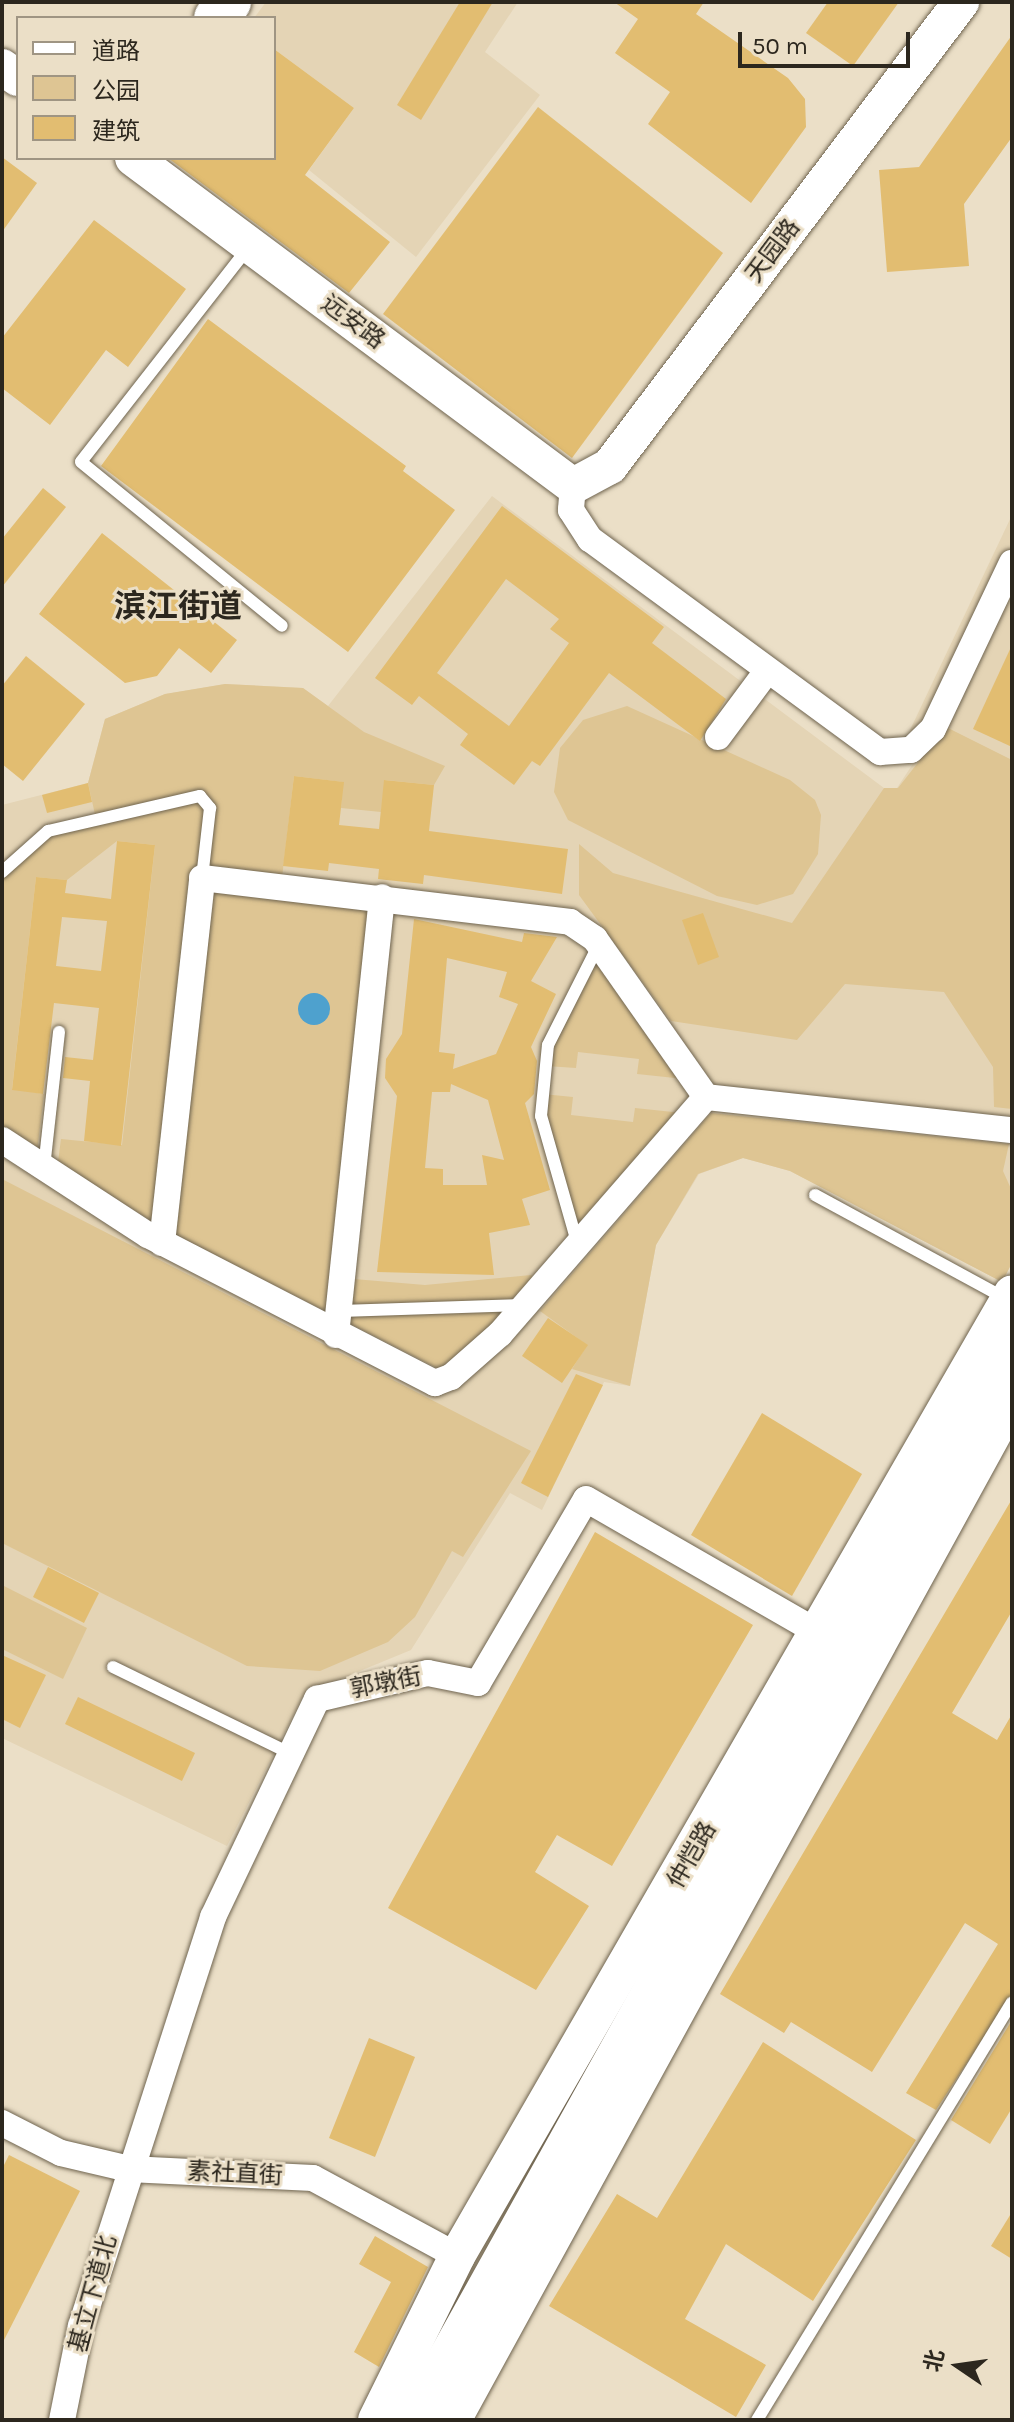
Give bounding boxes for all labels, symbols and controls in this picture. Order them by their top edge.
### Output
legend [16,16,276,160]
scale bar [742,16,914,66]
text: 50 m [752,32,808,60]
text: 道路 [92,37,140,65]
text: 公园 [92,77,140,105]
text: 建筑 [92,117,140,145]
street label: 天园路 [740,214,806,288]
street label: 远安路 [316,289,390,355]
district label: 滨江街道 [114,588,242,626]
street label: 郭墩街 [348,1662,424,1704]
street label: 仲恺路 [662,1817,722,1893]
street label: 素社直街 [186,2157,284,2191]
street label: 基立下道北 [64,2232,122,2356]
north arrow [918,2326,998,2406]
text: 北 [919,2347,950,2374]

